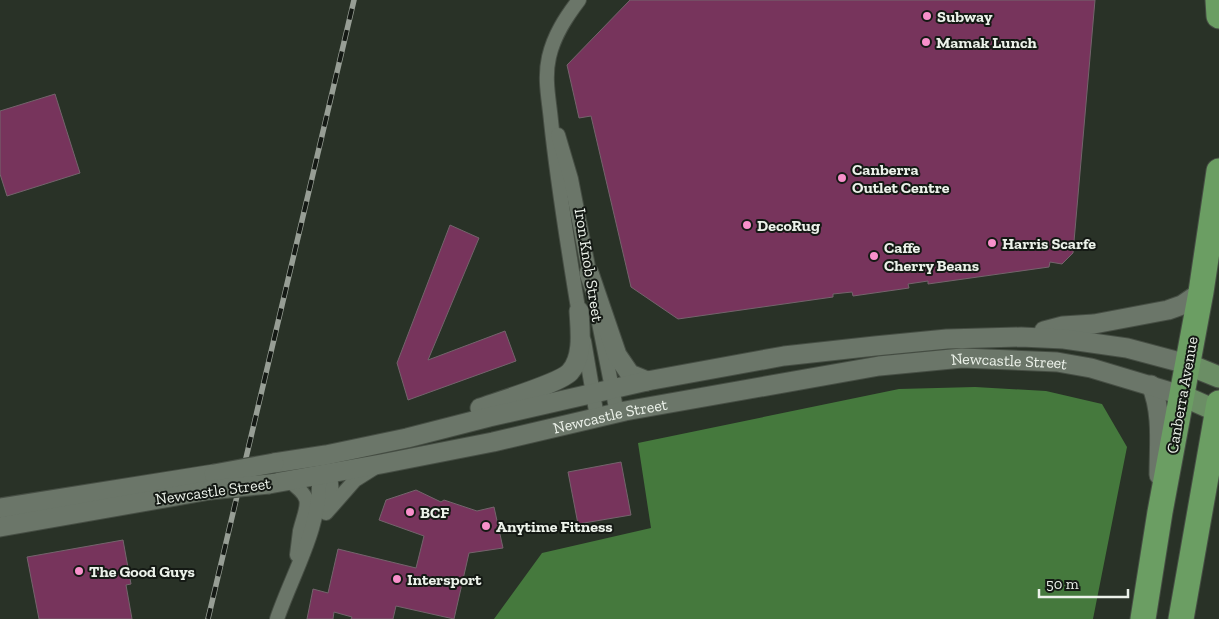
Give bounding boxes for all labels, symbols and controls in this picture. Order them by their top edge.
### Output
place label: Subway [937,7,993,26]
marker: Subway [921,10,933,22]
place label: Mamak Lunch [936,33,1037,52]
marker: Mamak Lunch [920,36,932,48]
place label: Canberra Outlet Centre [852,160,950,197]
marker: Canberra Outlet Centre [836,172,848,184]
street label: Iron Knob Street [571,207,607,323]
place label: DecoRug [757,216,820,235]
marker: DecoRug [741,219,753,231]
place label: Harris Scarfe [1002,234,1096,253]
marker: Harris Scarfe [986,237,998,249]
place label: Caffe Cherry Beans [884,238,979,275]
marker: Caffe Cherry Beans [868,250,880,262]
street label: Canberra Avenue [1162,335,1202,455]
street label: Newcastle Street [950,348,1069,373]
street label: Newcastle Street [551,394,669,437]
street label: Newcastle Street [154,473,272,509]
place label: BCF [420,503,449,522]
marker: BCF [404,506,416,518]
place label: Anytime Fitness [496,517,613,536]
marker: Anytime Fitness [480,520,492,532]
place label: The Good Guys [89,562,195,581]
marker: The Good Guys [73,565,85,577]
scale bar [1039,566,1128,598]
place label: Intersport [407,570,482,589]
marker: Intersport [391,573,403,585]
text: 50 m [1046,575,1079,593]

